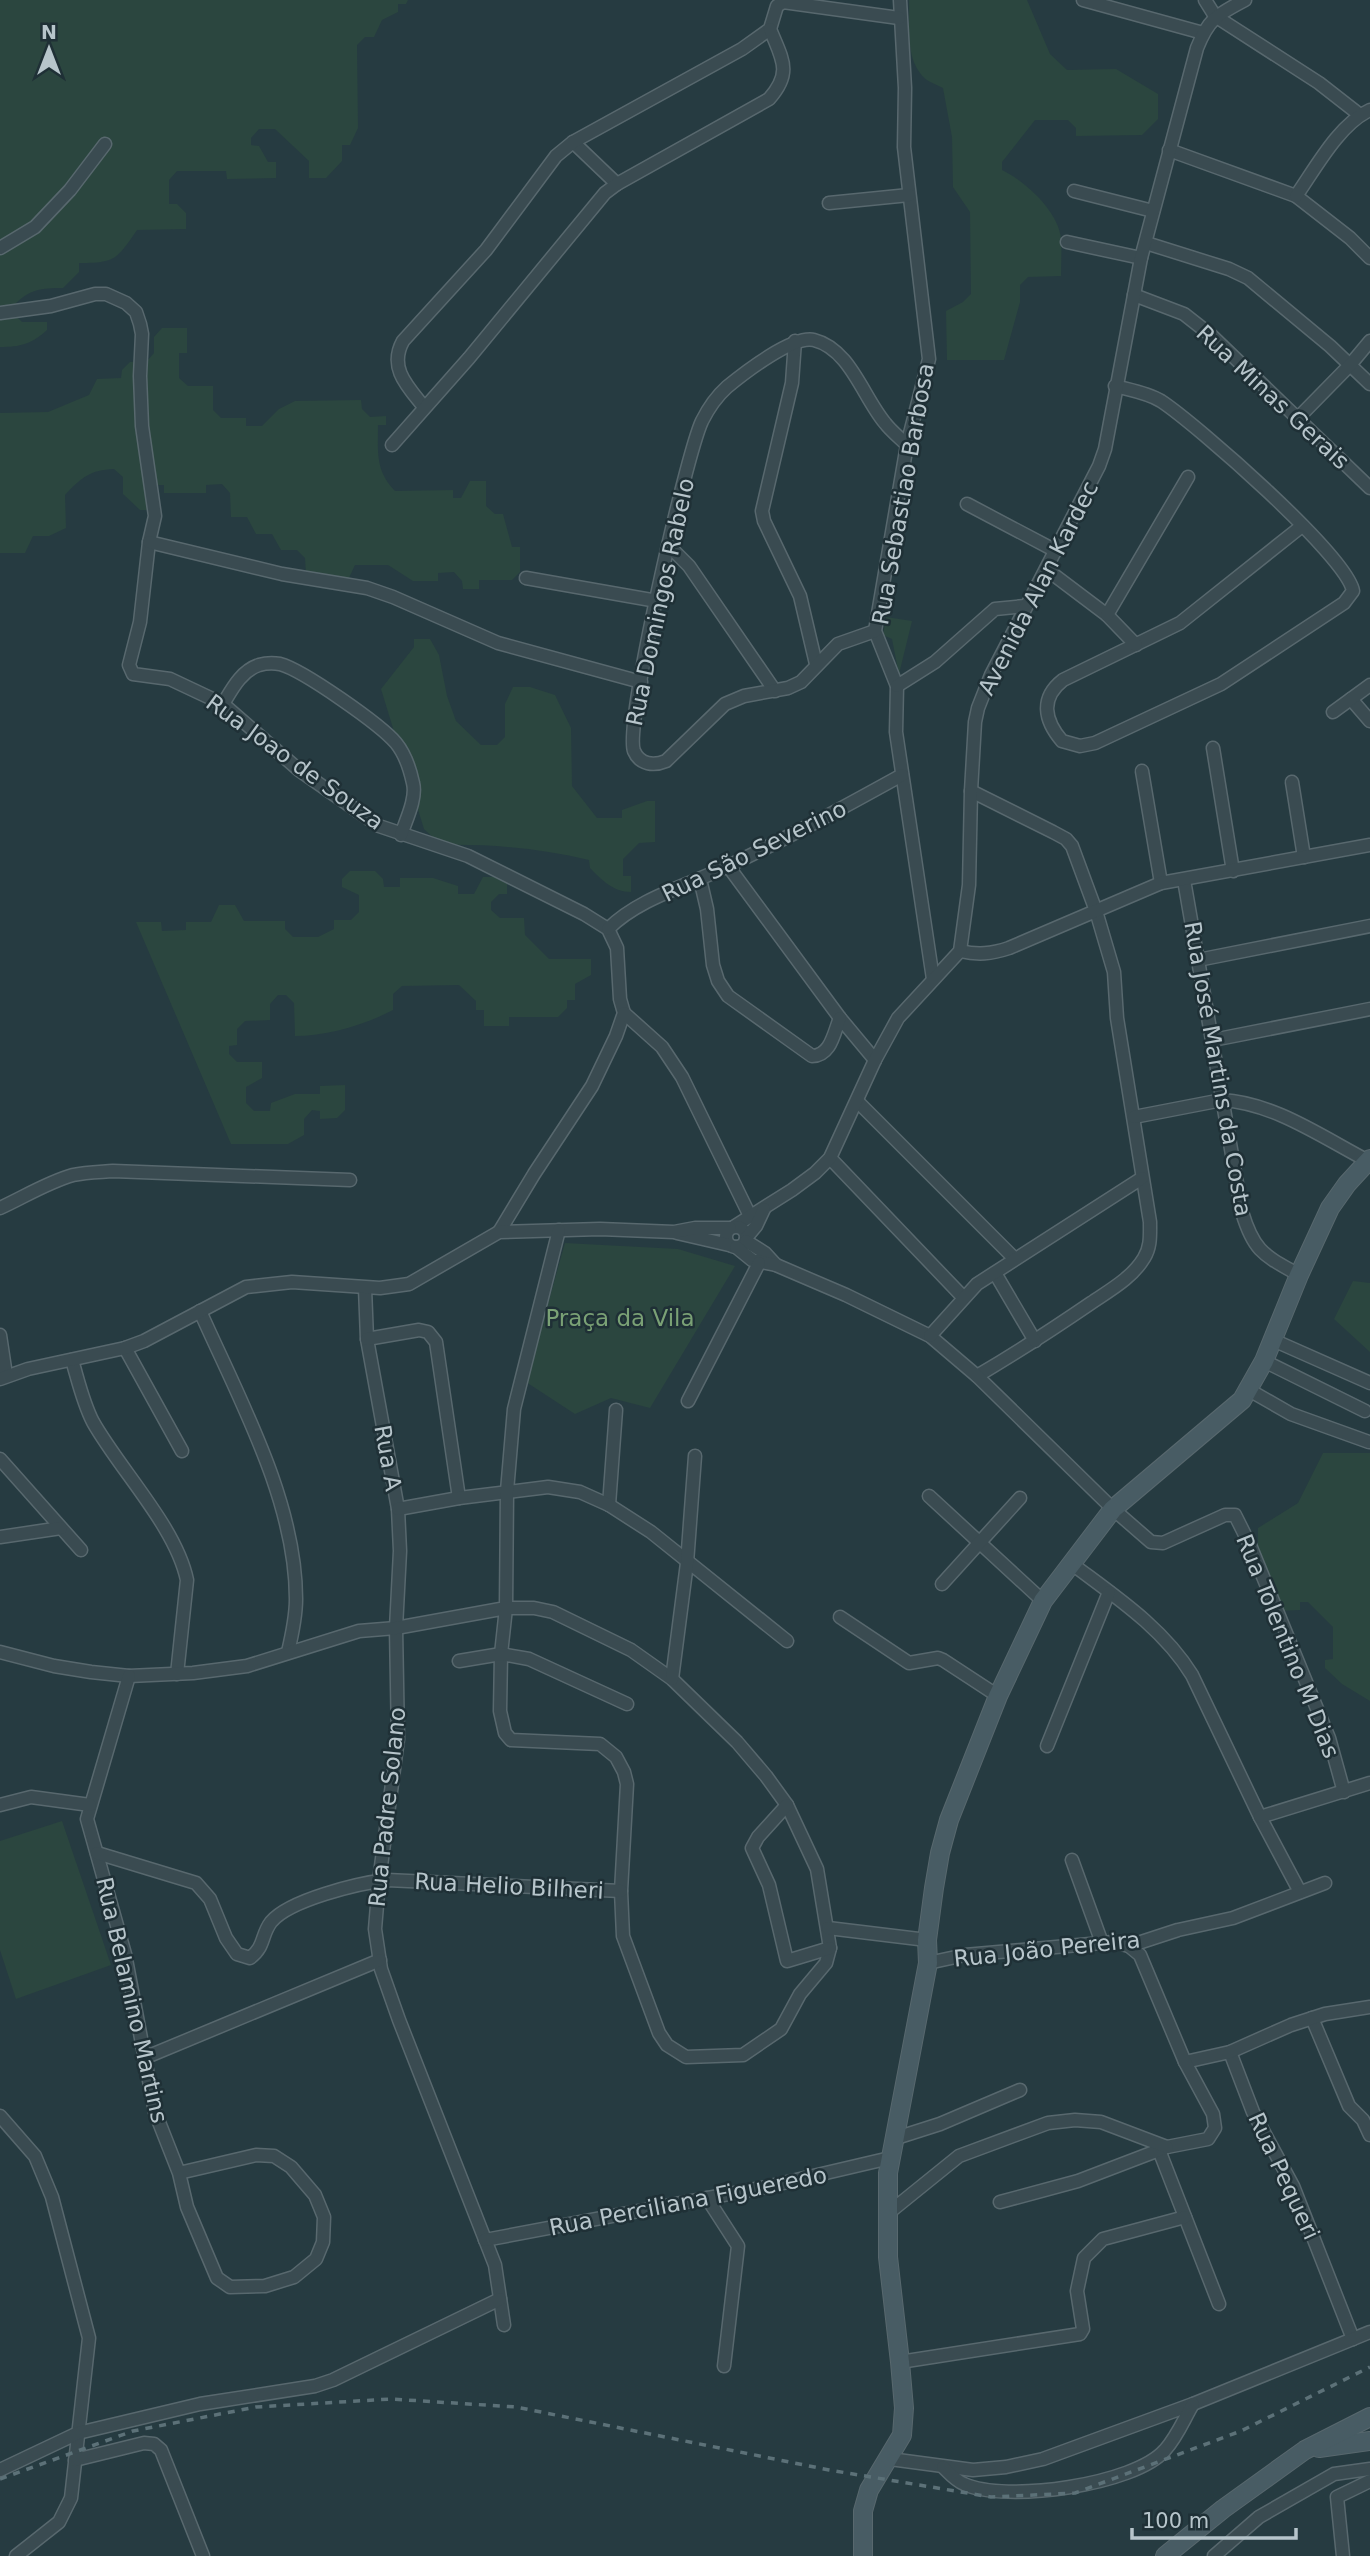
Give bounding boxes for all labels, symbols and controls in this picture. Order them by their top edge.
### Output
north arrow [14,14,84,84]
text: N [41,21,57,43]
street label: Rua Minas Gerais [1191,320,1355,474]
street label: Rua Sebastiao Barbosa [867,361,939,627]
street label: Rua Domingos Rabelo [621,476,699,728]
street label: Avenida Alan Kardec [973,477,1103,699]
street label: Rua Joao de Souza [201,689,389,835]
street label: Rua São Severino [658,795,850,907]
street label: Rua José Martins da Costa [1179,919,1257,1219]
park label: Praça da Vila [545,1305,695,1331]
street label: Rua A [369,1423,407,1493]
street label: Rua Tolentino M Dias [1231,1530,1345,1762]
street label: Rua Padre Solano [364,1706,410,1908]
street label: Rua Helio Bilheri [414,1868,604,1904]
street label: Rua Belamino Martins [91,1875,173,2125]
street label: Rua João Pereira [952,1926,1142,1972]
street label: Rua Pequeri [1243,2108,1325,2244]
street label: Rua Perciliana Figueredo [547,2161,829,2241]
scale bar [1132,2496,1296,2540]
text: 100 m [1142,2509,1209,2533]

